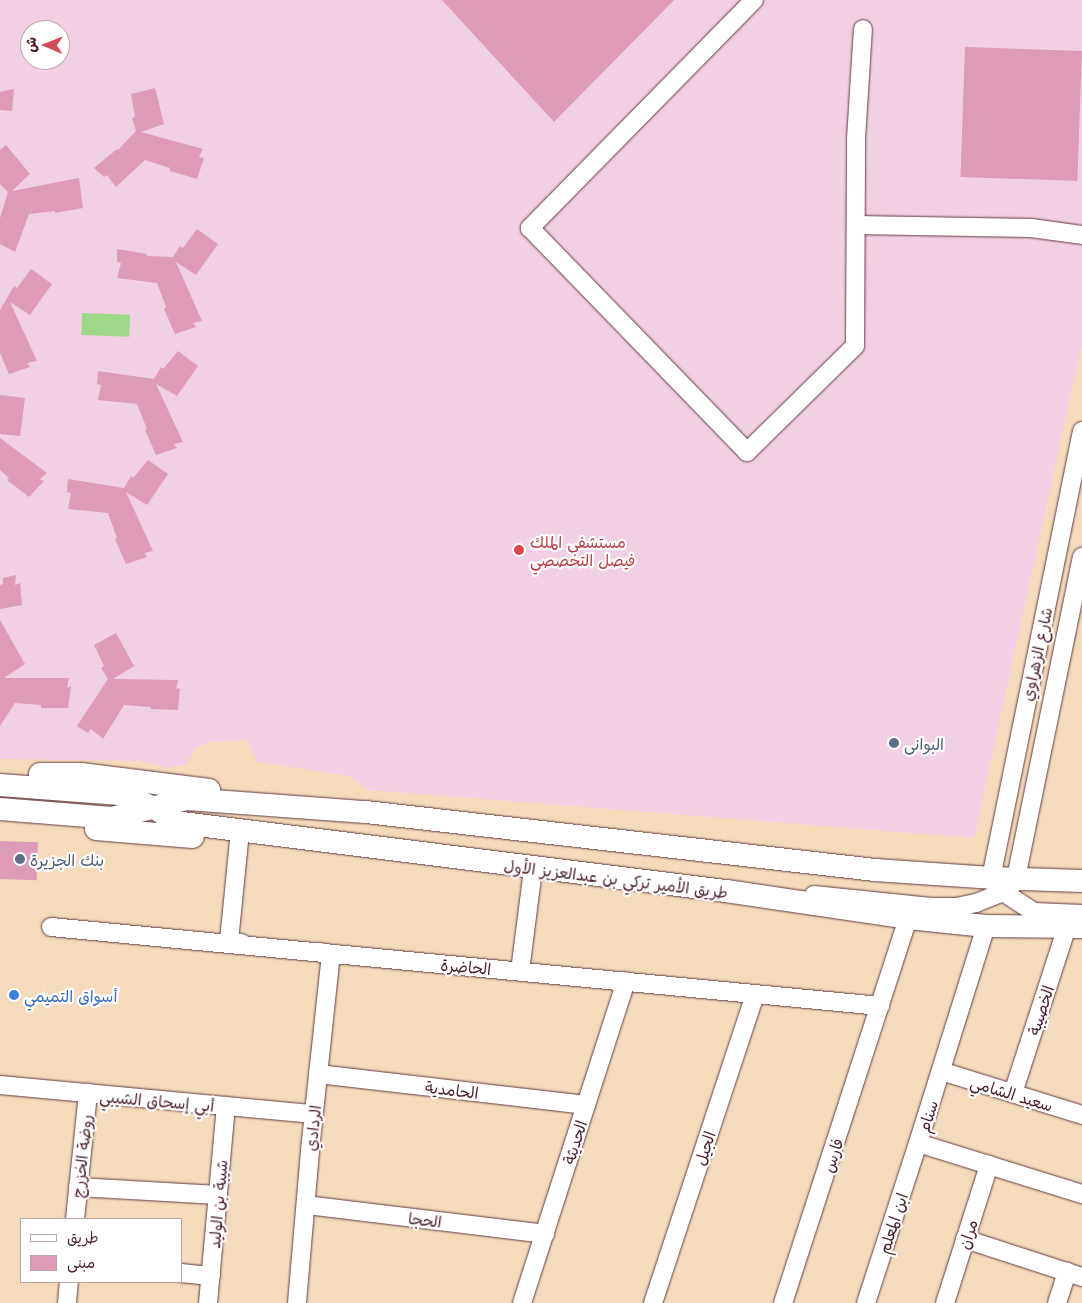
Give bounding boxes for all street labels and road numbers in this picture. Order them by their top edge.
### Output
street label: شارع الزهراوي [1017,605,1055,703]
street label: طريق الأمير تركي بن عبدالعزيز الأول [503,855,729,901]
street label: الحاضرة [440,954,492,978]
street label: الخصيبة [1023,983,1057,1037]
street label: سعيد الشامي [968,1071,1056,1115]
street label: الحامدية [424,1076,480,1102]
street label: أبي إسحاق الشيبي [99,1085,215,1115]
street label: سنام [913,1098,941,1134]
street label: الردادي [300,1104,324,1152]
street label: روضة الخزرج [67,1113,95,1199]
street label: الحديثة [558,1118,590,1166]
street label: الجيل [689,1128,719,1168]
street label: فارس [817,1135,847,1175]
street label: شيبة بن الوليد [204,1159,230,1249]
street label: ابن المعلم [873,1190,911,1256]
street label: الحجا [407,1207,443,1231]
street label: مران [953,1217,981,1251]

